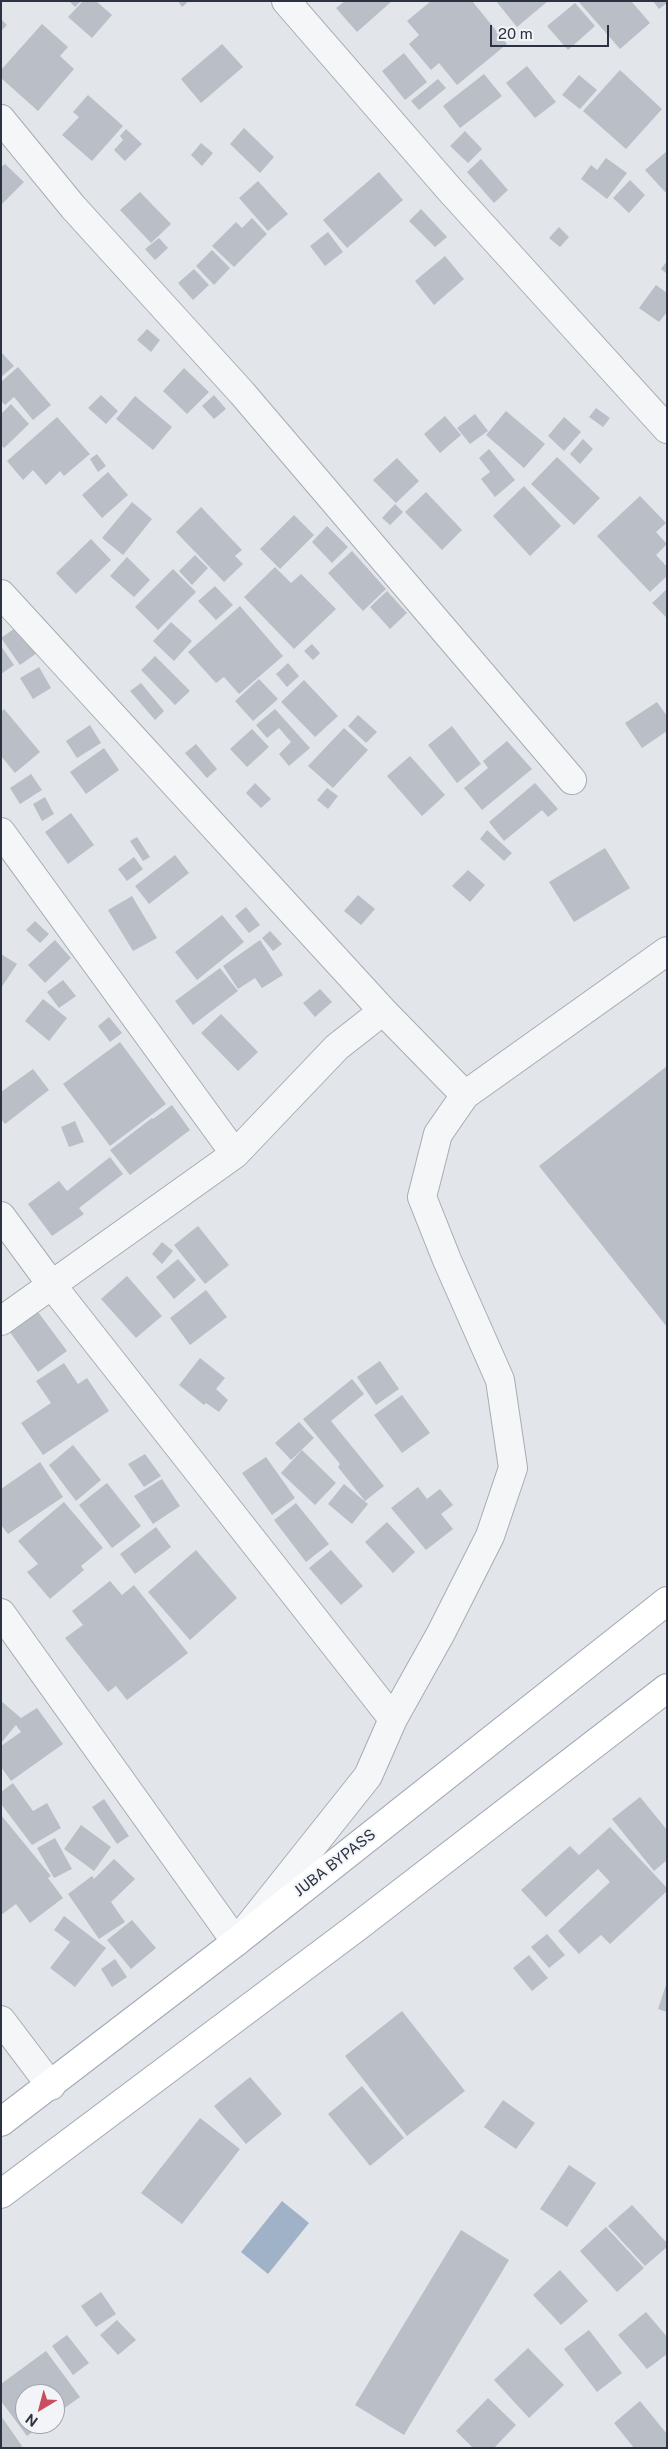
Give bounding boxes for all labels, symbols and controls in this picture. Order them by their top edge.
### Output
scale bar [493,15,612,47]
text: 20 m [498,25,533,42]
street label: JUBA BYPASS [291,1826,379,1900]
north arrow [15,2384,65,2434]
text: N [22,2411,41,2430]

